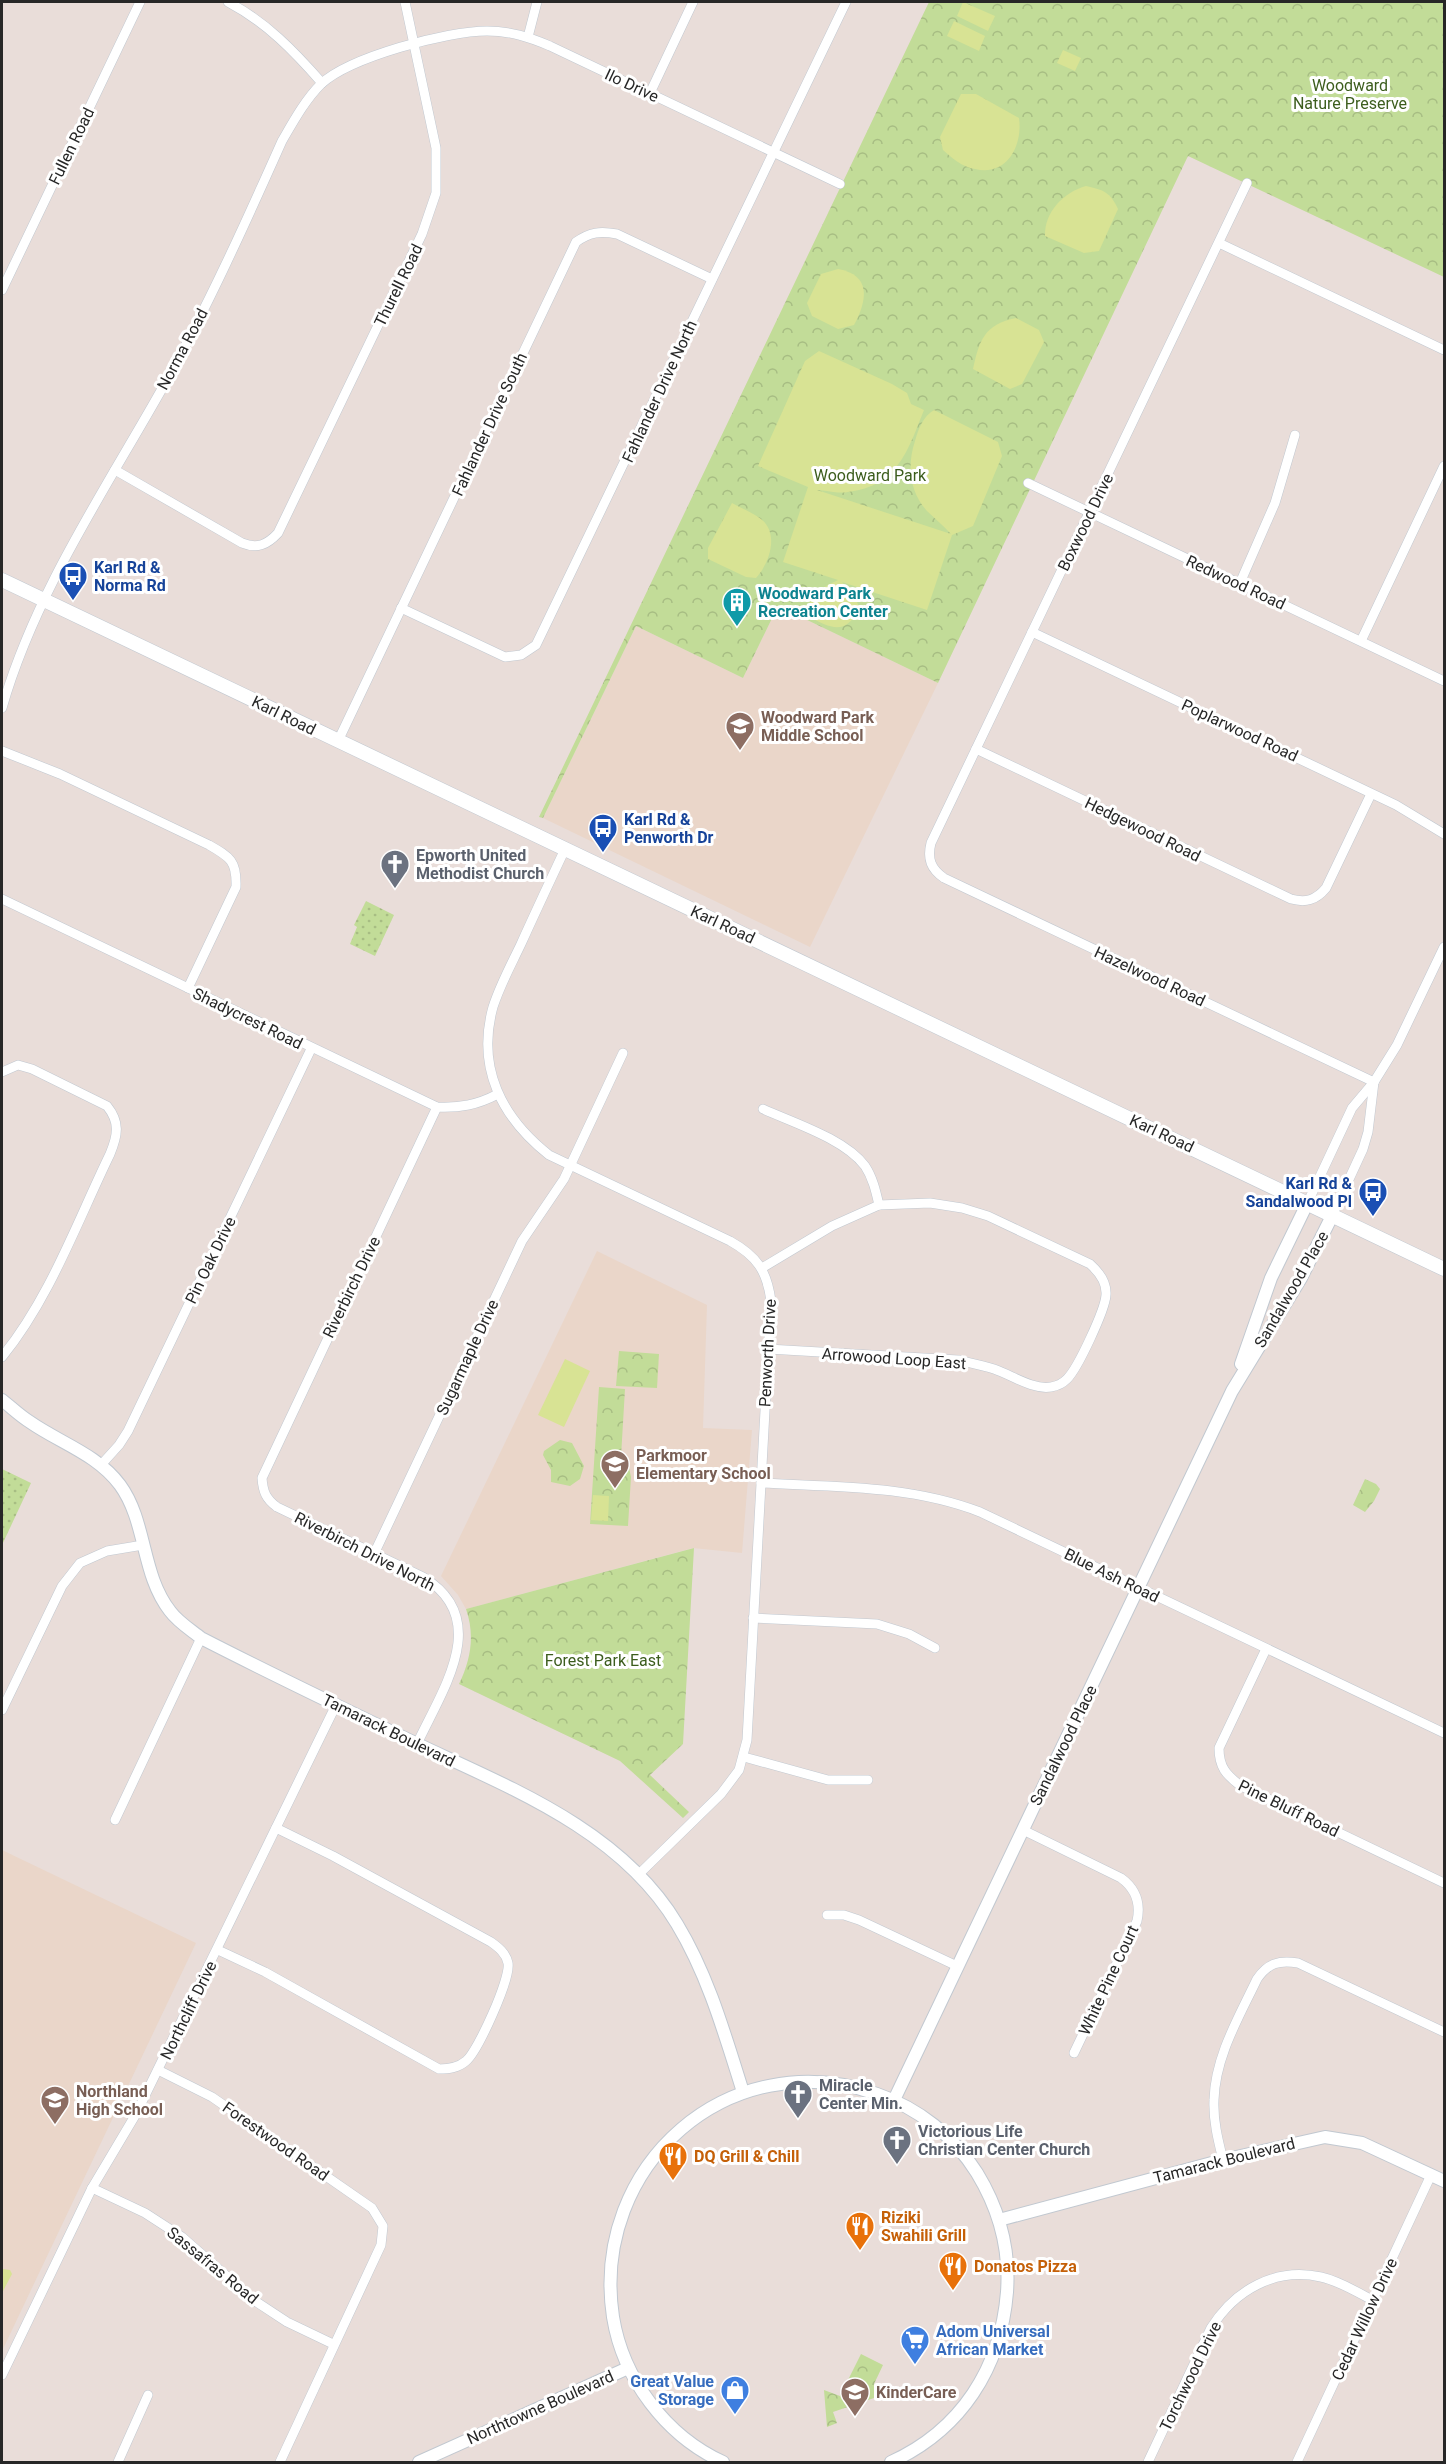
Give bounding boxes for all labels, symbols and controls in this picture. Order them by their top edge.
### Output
street label: Ilo Drive [602,65,662,106]
park label: Woodward Nature Preserve [1293,76,1407,113]
street label: Fullen Road [45,105,98,188]
street label: Thurell Road [370,241,427,330]
street label: Norma Road [153,305,212,393]
street label: Fahlander Drive North [618,317,701,465]
street label: Fahlander Drive South [448,350,531,499]
park label: Woodward Park [814,466,927,485]
street label: Boxwood Drive [1054,470,1117,574]
street label: Redwood Road [1183,551,1288,614]
place label: Karl Rd & Norma Rd [94,558,166,595]
bus stop icon: Karl Rd & Norma Rd [57,560,89,602]
place label: Woodward Park Recreation Center [758,584,888,621]
building icon: Woodward Park Recreation Center [721,586,753,628]
street label: Karl Road [249,692,319,739]
street label: Poplarwood Road [1179,695,1301,766]
place label: Woodward Park Middle School [761,708,874,745]
school or university icon: Woodward Park Middle School [724,710,756,752]
street label: Hedgewood Road [1082,793,1204,866]
place label: Karl Rd & Penworth Dr [624,810,714,847]
bus stop icon: Karl Rd & Penworth Dr [587,812,619,854]
place label: Epworth United Methodist Church [416,846,544,883]
church icon: Epworth United Methodist Church [379,848,411,890]
street label: Karl Road [688,901,758,948]
street label: Hazelwood Road [1091,942,1208,1010]
street label: Shadycrest Road [190,984,306,1053]
street label: Karl Road [1127,1110,1197,1157]
place label: Karl Rd & Sandalwood Pl [1245,1174,1352,1211]
bus stop icon: Karl Rd & Sandalwood Pl [1357,1176,1389,1218]
street label: Pin Oak Drive [181,1214,240,1307]
street label: Sandalwood Place [1250,1228,1333,1351]
street label: Riverbirch Drive [319,1233,384,1341]
street label: Sugarmaple Drive [432,1296,503,1418]
street label: Penworth Drive [755,1298,780,1408]
street label: Arrowood Loop East [821,1344,967,1373]
place label: Parkmoor Elementary School [636,1446,771,1483]
school or university icon: Parkmoor Elementary School [599,1448,631,1490]
street label: Riverbirch Drive North [291,1508,438,1595]
street label: Blue Ash Road [1061,1544,1162,1607]
park label: Forest Park East [545,1651,661,1670]
street label: Sandalwood Place [1026,1682,1101,1808]
street label: Tamarack Boulevard [319,1690,458,1771]
street label: Pine Bluff Road [1235,1776,1342,1841]
street label: White Pine Court [1075,1922,1142,2038]
street label: Northcliff Drive [156,1958,221,2063]
place label: Miracle Center Min. [819,2076,903,2113]
church icon: Miracle Center Min. [782,2078,814,2120]
place label: Northland High School [76,2082,163,2119]
school or university icon: Northland High School [39,2084,71,2126]
street label: Forestwood Road [219,2098,332,2185]
place label: Victorious Life Christian Center Church [918,2122,1090,2159]
church icon: Victorious Life Christian Center Church [881,2124,913,2166]
street label: Tamarack Boulevard [1151,2134,1297,2187]
restaurant icon: DQ Grill & Chill [657,2140,689,2182]
place label: DQ Grill & Chill [694,2147,799,2166]
place label: Riziki Swahili Grill [881,2208,966,2245]
restaurant icon: Riziki Swahili Grill [844,2210,876,2252]
street label: Sassafras Road [163,2223,262,2308]
restaurant icon: Donatos Pizza [937,2250,969,2292]
street label: Cedar Willow Drive [1328,2255,1401,2383]
place label: Donatos Pizza [974,2257,1077,2276]
street label: Torchwood Drive [1156,2318,1225,2434]
place label: Adom Universal African Market [936,2322,1050,2359]
supermarket icon: Adom Universal African Market [899,2324,931,2366]
street label: Northtowne Boulevard [464,2366,617,2448]
place label: Great Value Storage [630,2372,714,2409]
shop icon: Great Value Storage [719,2374,751,2416]
school or university icon: KinderCare [839,2376,871,2418]
place label: KinderCare [876,2383,957,2402]

